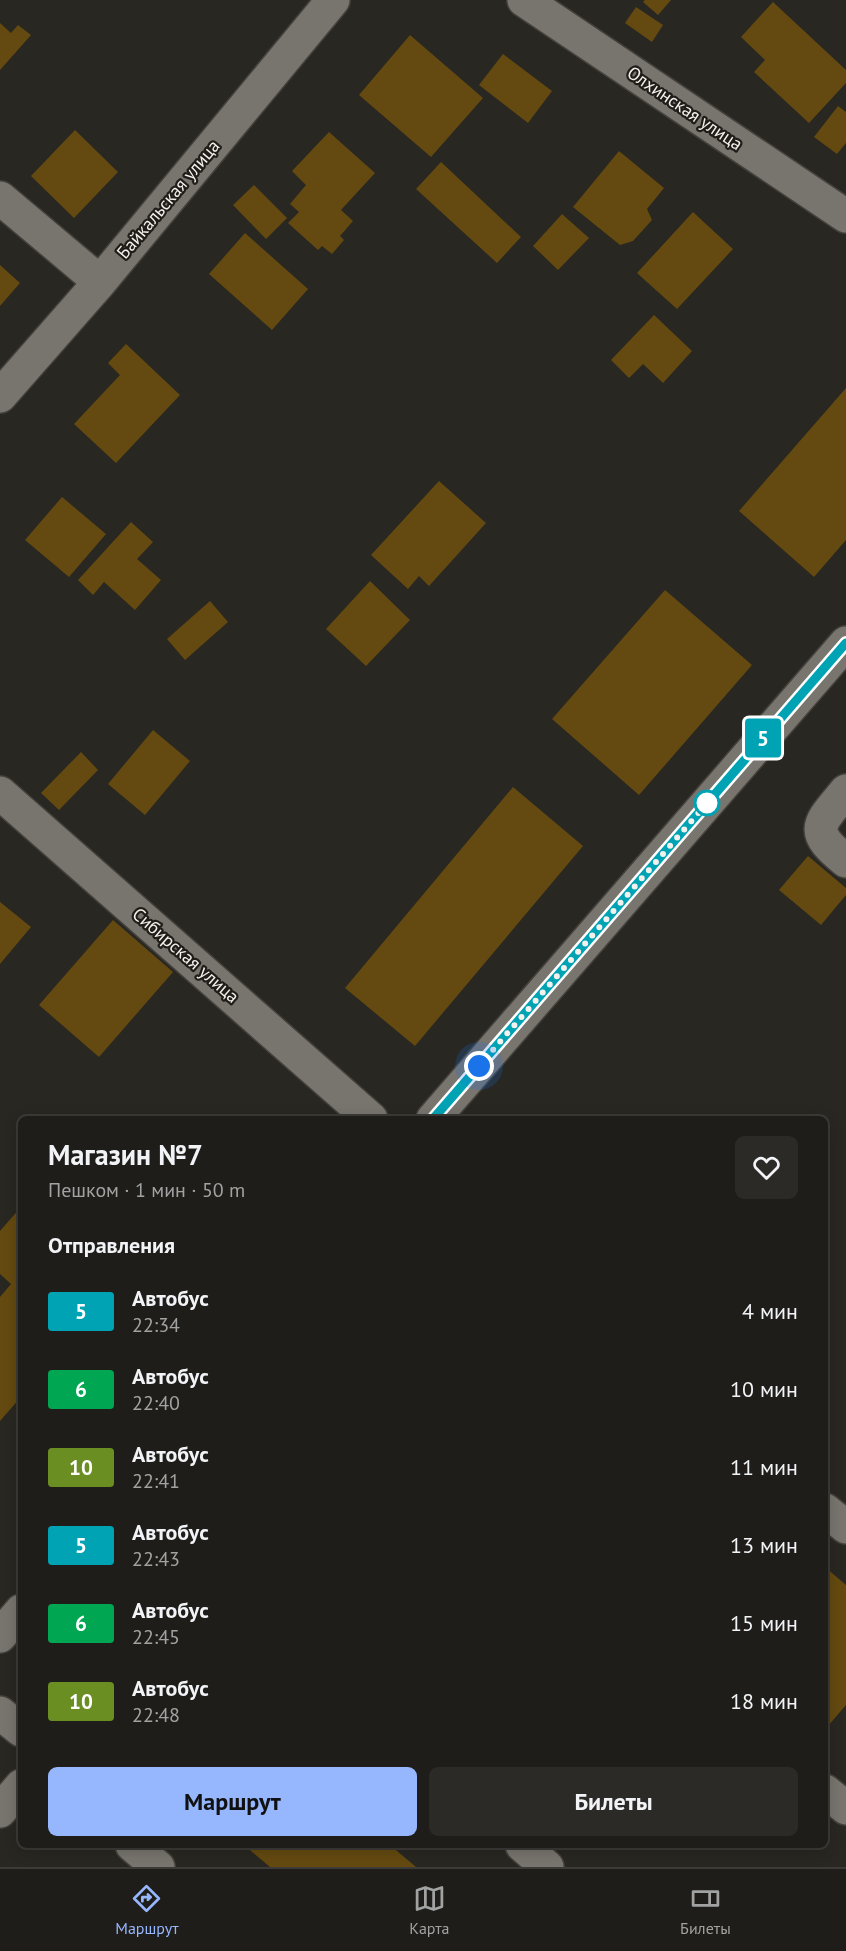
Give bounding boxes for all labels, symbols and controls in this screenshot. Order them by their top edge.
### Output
street label: Олхинская улица [623,61,747,155]
street label: Байкальская улица [112,135,224,263]
line badge: 5 [744,718,783,758]
text: 5 [757,725,769,752]
unlabelled marker [694,790,720,816]
street label: Сибирская улица [128,902,244,1008]
your location [464,1051,494,1081]
text: Магазин №7 [48,1136,203,1173]
button: heart [735,1136,798,1199]
text: Пешком · 1 мин · 50 m [48,1177,245,1203]
text: Отправления [48,1231,175,1259]
text: Автобус [132,1284,209,1312]
text: 4 мин [742,1297,798,1325]
text: 5 [75,1298,87,1325]
text: 22:34 [132,1312,180,1338]
text: Автобус [132,1362,209,1390]
text: 10 мин [730,1375,798,1403]
text: 6 [75,1376,87,1403]
text: 22:40 [132,1390,180,1416]
text: Автобус [132,1440,209,1468]
text: 11 мин [730,1453,798,1481]
text: 10 [69,1454,93,1481]
text: 22:41 [132,1468,180,1494]
text: Автобус [132,1518,209,1546]
text: 13 мин [730,1531,798,1559]
text: 5 [75,1532,87,1559]
text: 22:43 [132,1546,180,1572]
text: Автобус [132,1596,209,1624]
text: 15 мин [730,1609,798,1637]
text: 6 [75,1610,87,1637]
text: 22:45 [132,1624,180,1650]
text: Автобус [132,1674,209,1702]
text: 18 мин [730,1687,798,1715]
text: 10 [69,1688,93,1715]
text: 22:48 [132,1702,180,1728]
button: Маршрут [48,1767,417,1836]
button: Билеты [429,1767,798,1836]
tab: Маршрут [115,1882,179,1938]
tab: Карта [409,1882,450,1938]
tab: Билеты [680,1882,731,1938]

